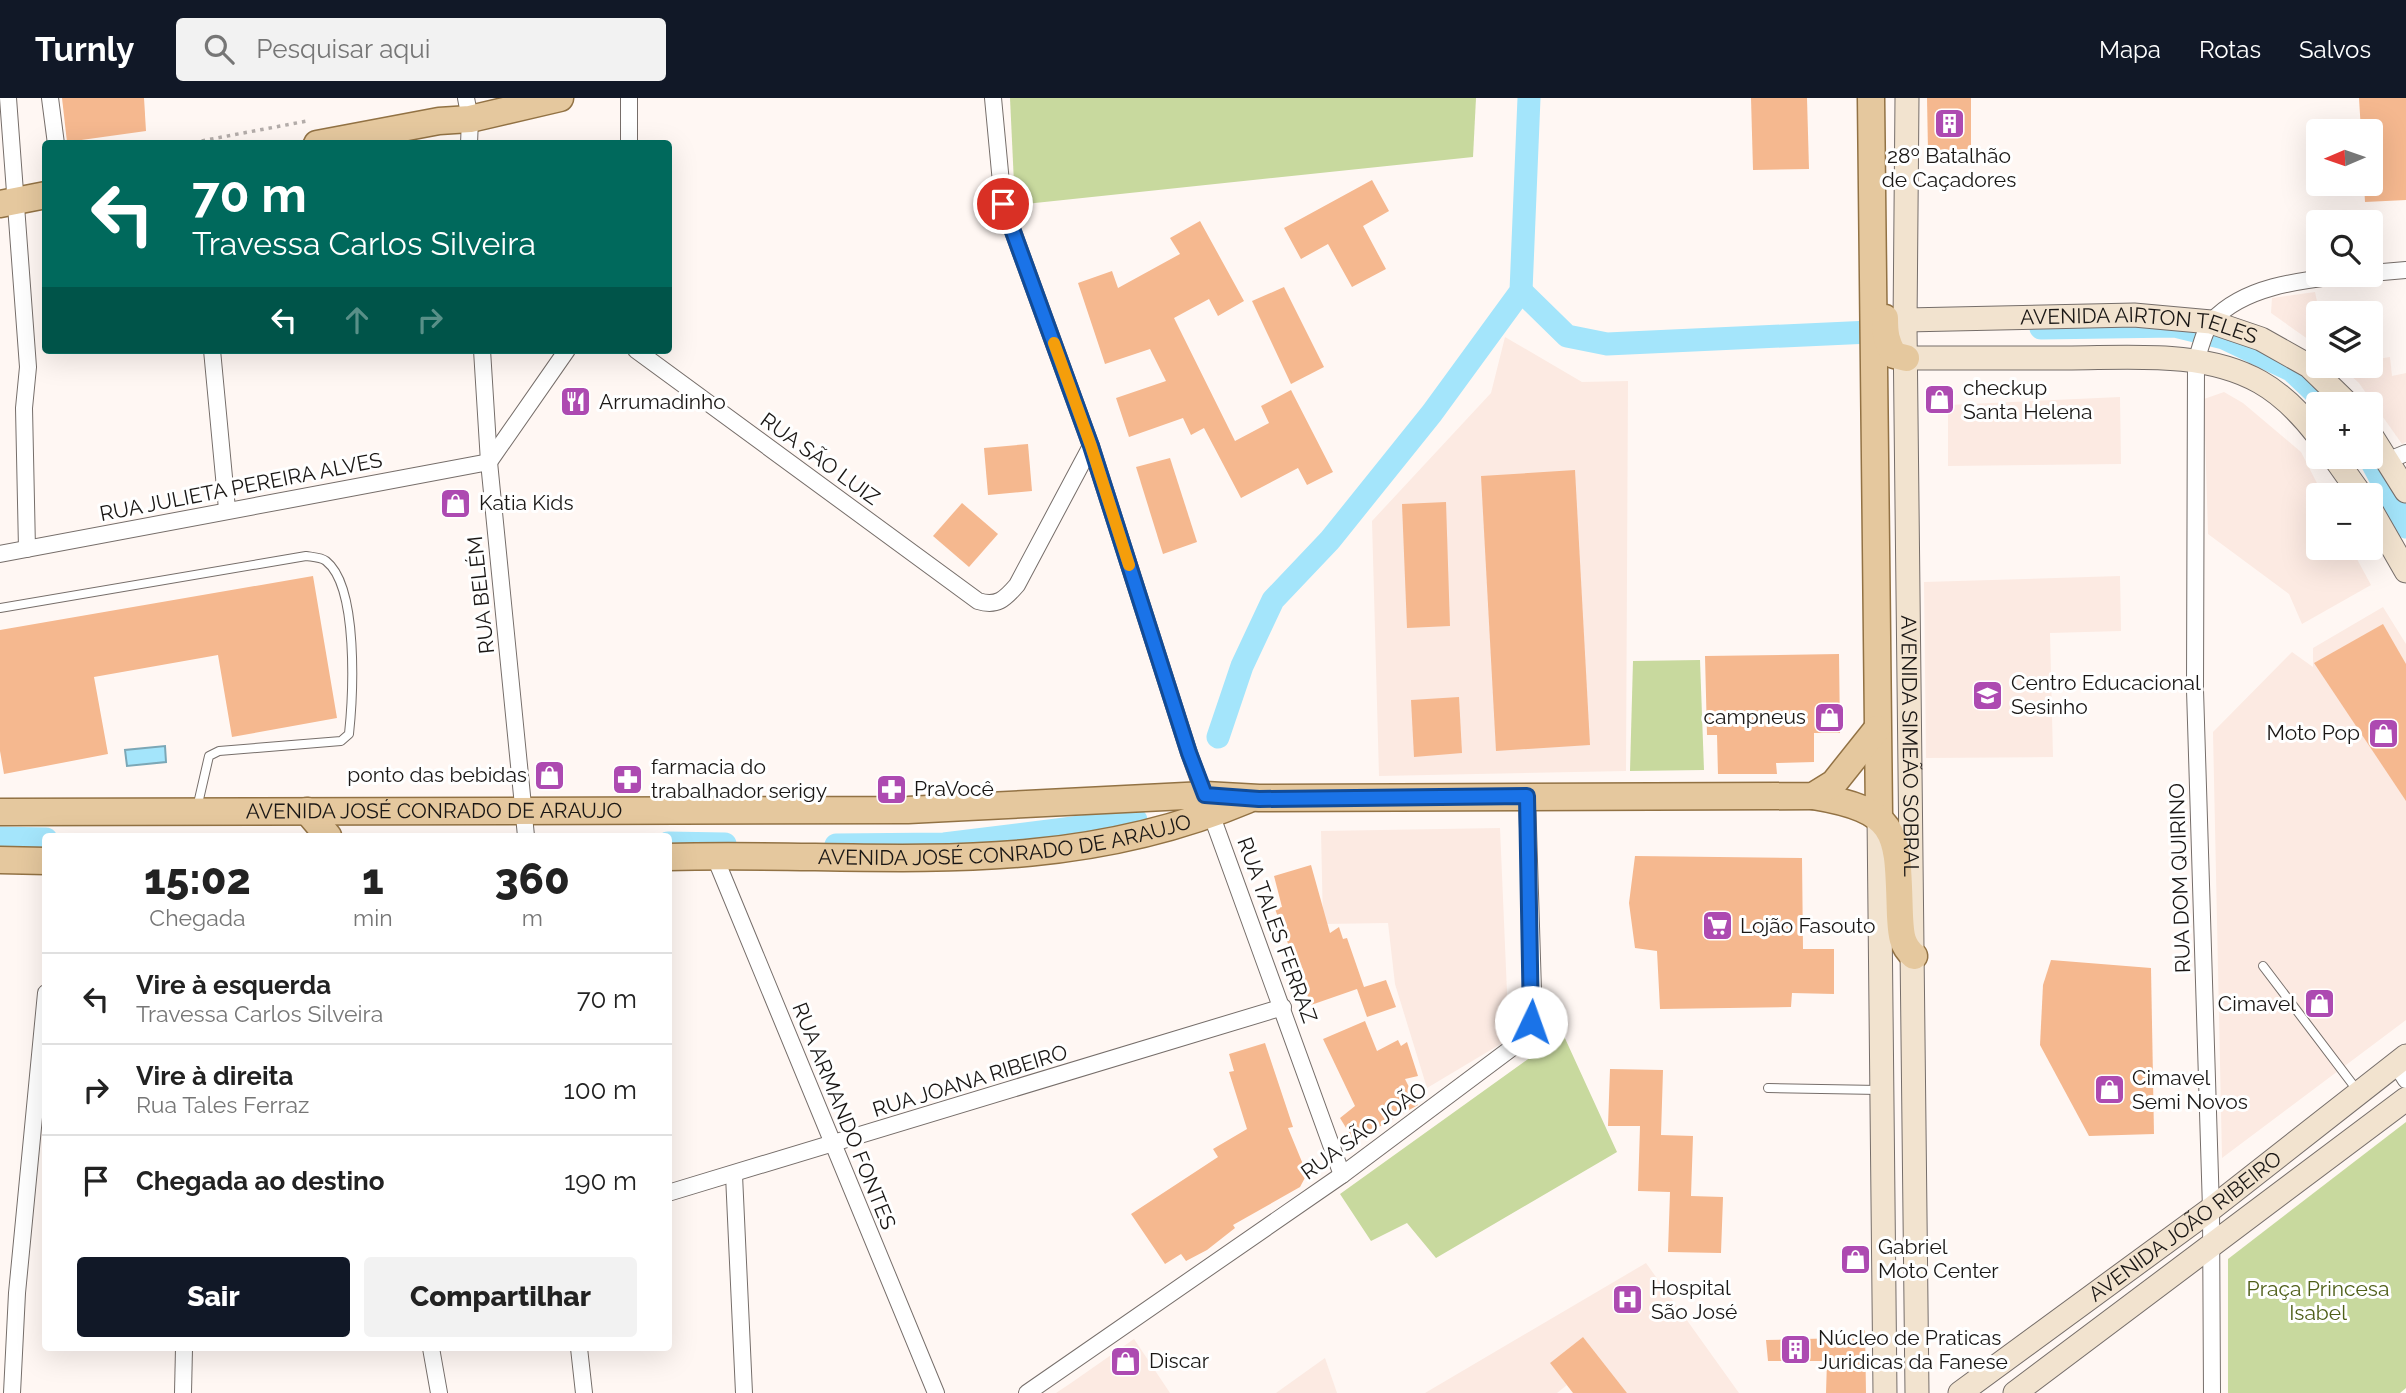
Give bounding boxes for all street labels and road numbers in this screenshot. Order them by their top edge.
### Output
street label: AVENIDA AIRTON TELES [2020,302,2261,349]
street label: RUA SÃO LUIZ [756,407,885,510]
street label: RUA JULIETA PEREIRA ALVES [98,447,384,526]
street label: RUA BELÉM [462,535,499,655]
street label: AVENIDA SIMEÃO SOBRAL [1896,615,1924,877]
street label: RUA DOM QUIRINO [2164,783,2195,973]
street label: AVENIDA JOSÉ CONRADO DE ARAUJO [246,798,622,823]
street label: AVENIDA JOSÉ CONRADO DE ARAUJO [818,808,1194,870]
street label: RUA TALES FERRAZ [1232,834,1323,1026]
street label: RUA ARMANDO FONTES [787,999,902,1233]
street label: RUA JOANA RIBEIRO [869,1039,1070,1122]
street label: RUA SÃO JOÃO [1296,1077,1431,1185]
street label: AVENIDA JOÃO RIBEIRO [2083,1146,2286,1307]

